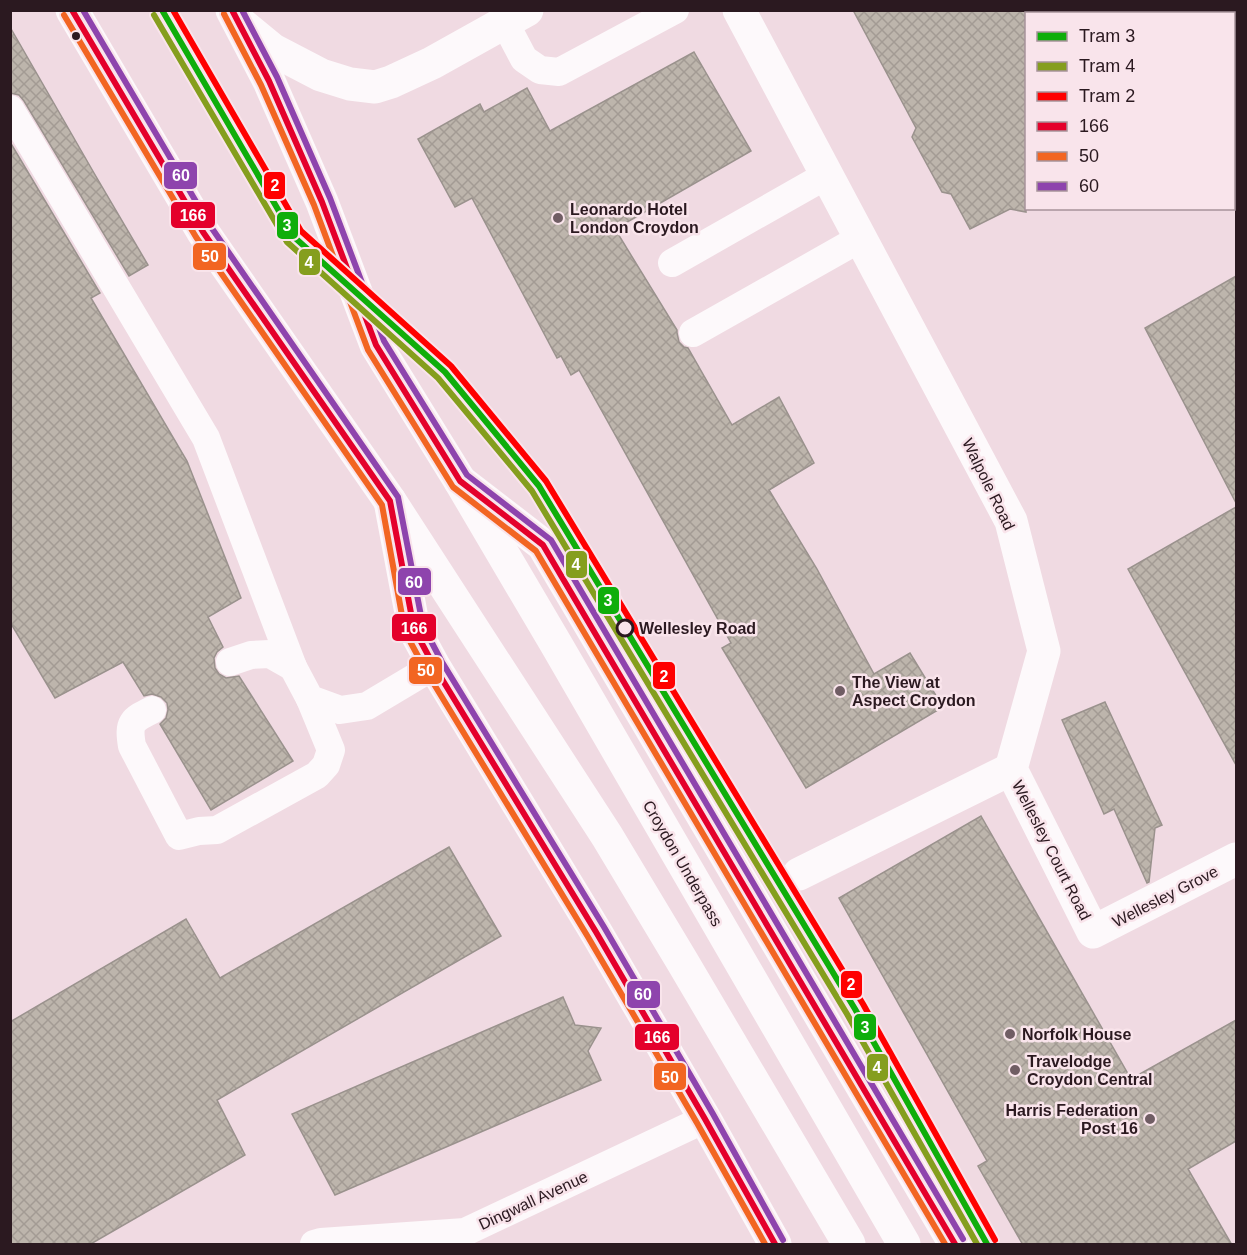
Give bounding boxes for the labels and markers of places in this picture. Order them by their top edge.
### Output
unlabelled marker [70,30,82,42]
place label: Leonardo Hotel London Croydon [570,201,699,236]
marker: Leonardo Hotel London Croydon [551,211,565,225]
marker: Wellesley Road [616,619,634,637]
place label: Wellesley Road [639,620,756,637]
place label: The View at Aspect Croydon [852,674,976,709]
marker: The View at Aspect Croydon [833,684,847,698]
place label: Norfolk House [1022,1026,1131,1043]
marker: Norfolk House [1003,1027,1017,1041]
place label: Travelodge Croydon Central [1027,1053,1152,1088]
marker: Travelodge Croydon Central [1008,1063,1022,1077]
place label: Harris Federation Post 16 [1006,1102,1138,1137]
marker: Harris Federation Post 16 [1143,1112,1157,1126]

